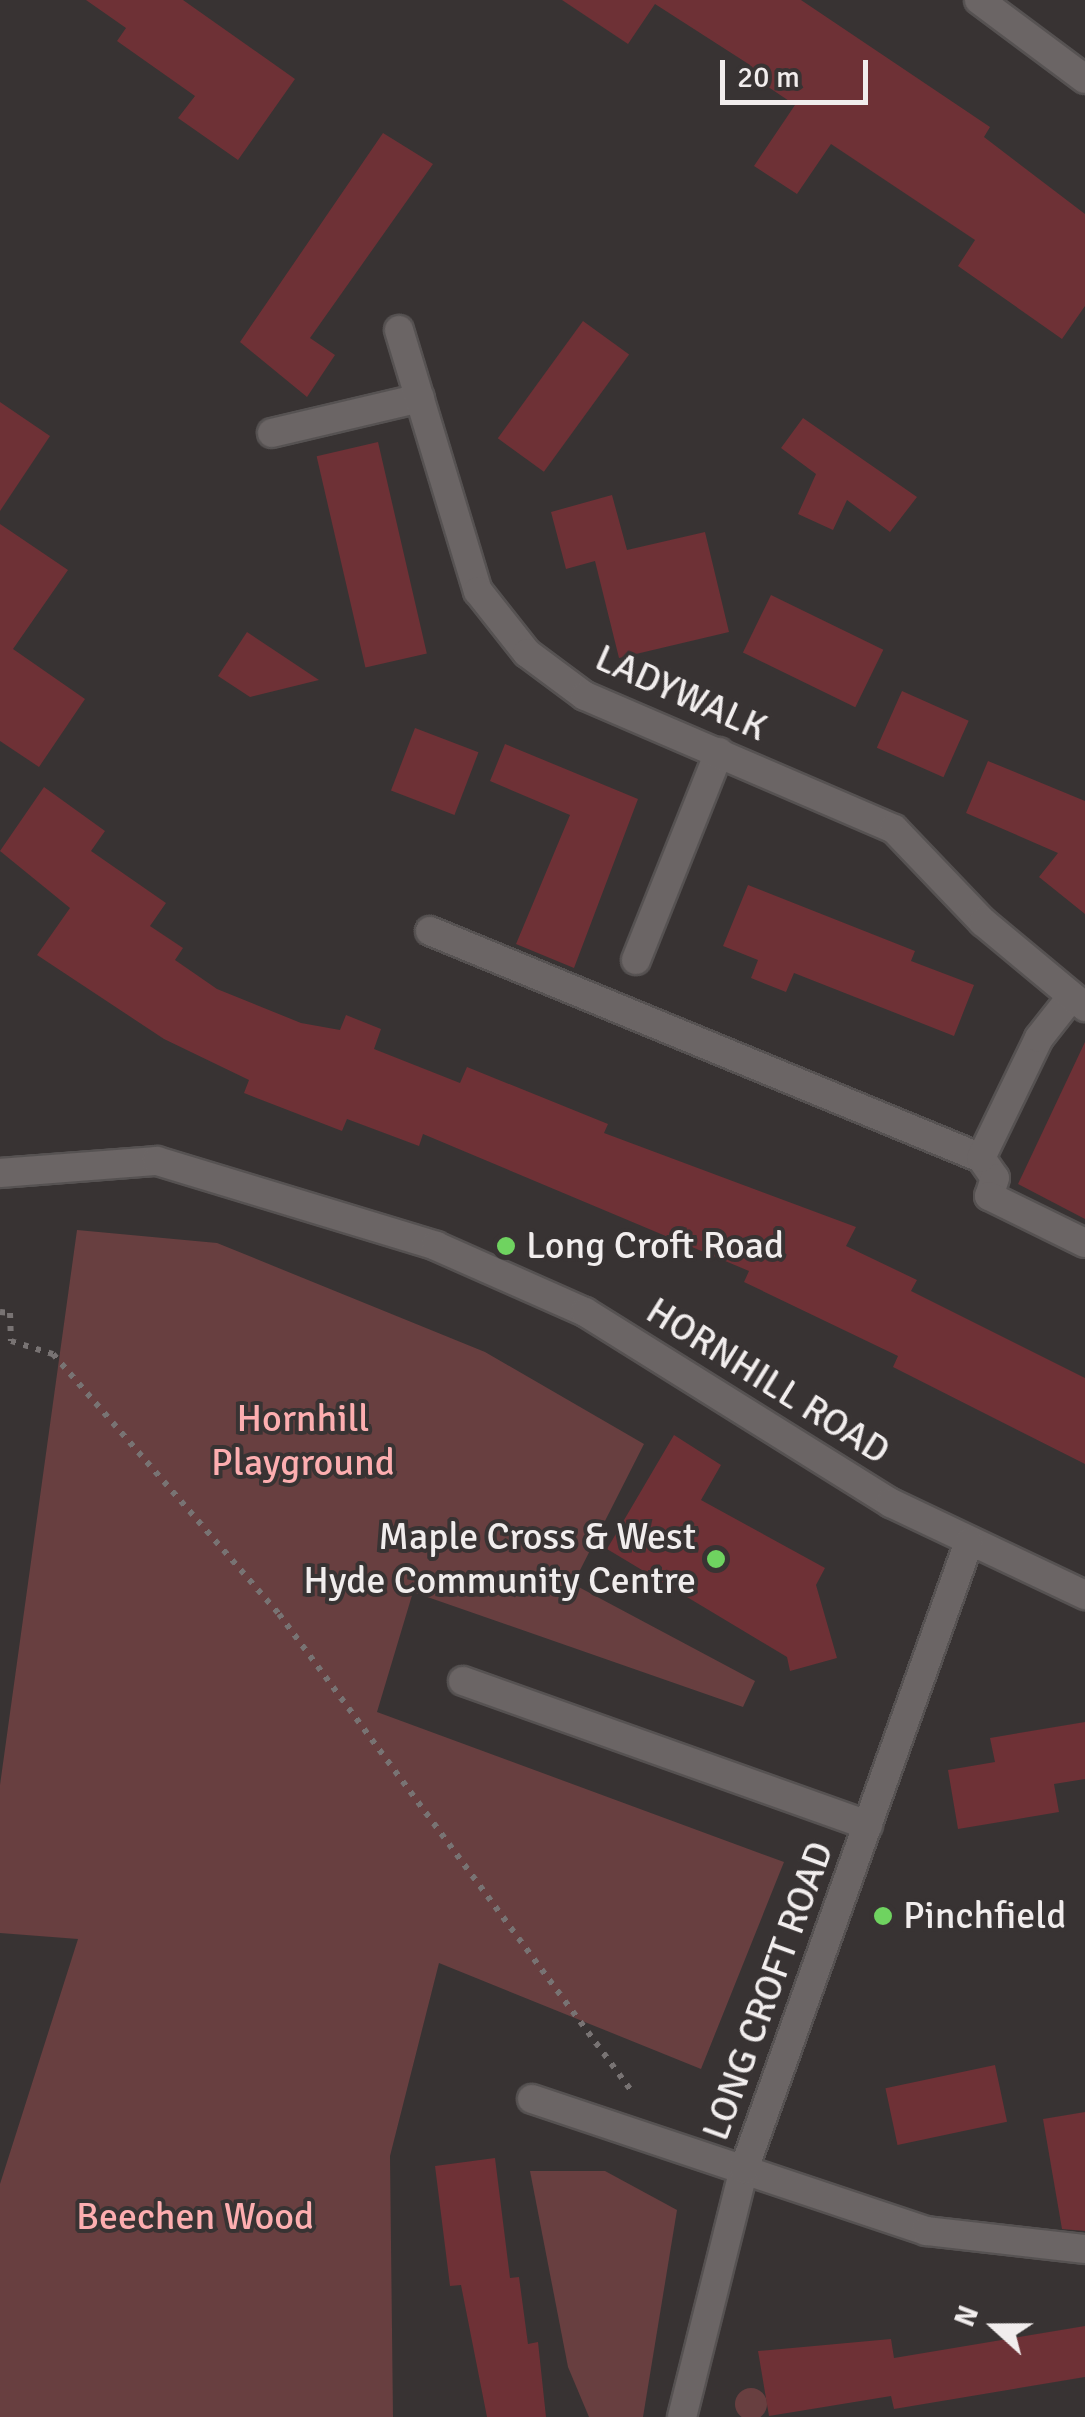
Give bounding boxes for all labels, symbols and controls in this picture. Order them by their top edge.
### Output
scale bar [725,40,872,102]
text: 20 m [737,59,800,96]
street label: LADYWALK [588,635,774,751]
place label: Long Croft Road [526,1223,784,1269]
marker: Long Croft Road [495,1235,517,1257]
street label: HORNHILL ROAD [638,1288,898,1474]
park label: Hornhill Playground [211,1396,395,1486]
place label: Maple Cross & West Hyde Community Centre [303,1514,696,1604]
marker: Maple Cross & West Hyde Community Centre [705,1548,727,1570]
street label: LONG CROFT ROAD [693,1836,843,2146]
place label: Pinchfield [903,1893,1066,1939]
marker: Pinchfield [872,1905,894,1927]
park label: Beechen Wood [76,2194,314,2240]
north arrow [945,2277,1045,2377]
text: N [948,2301,986,2331]

